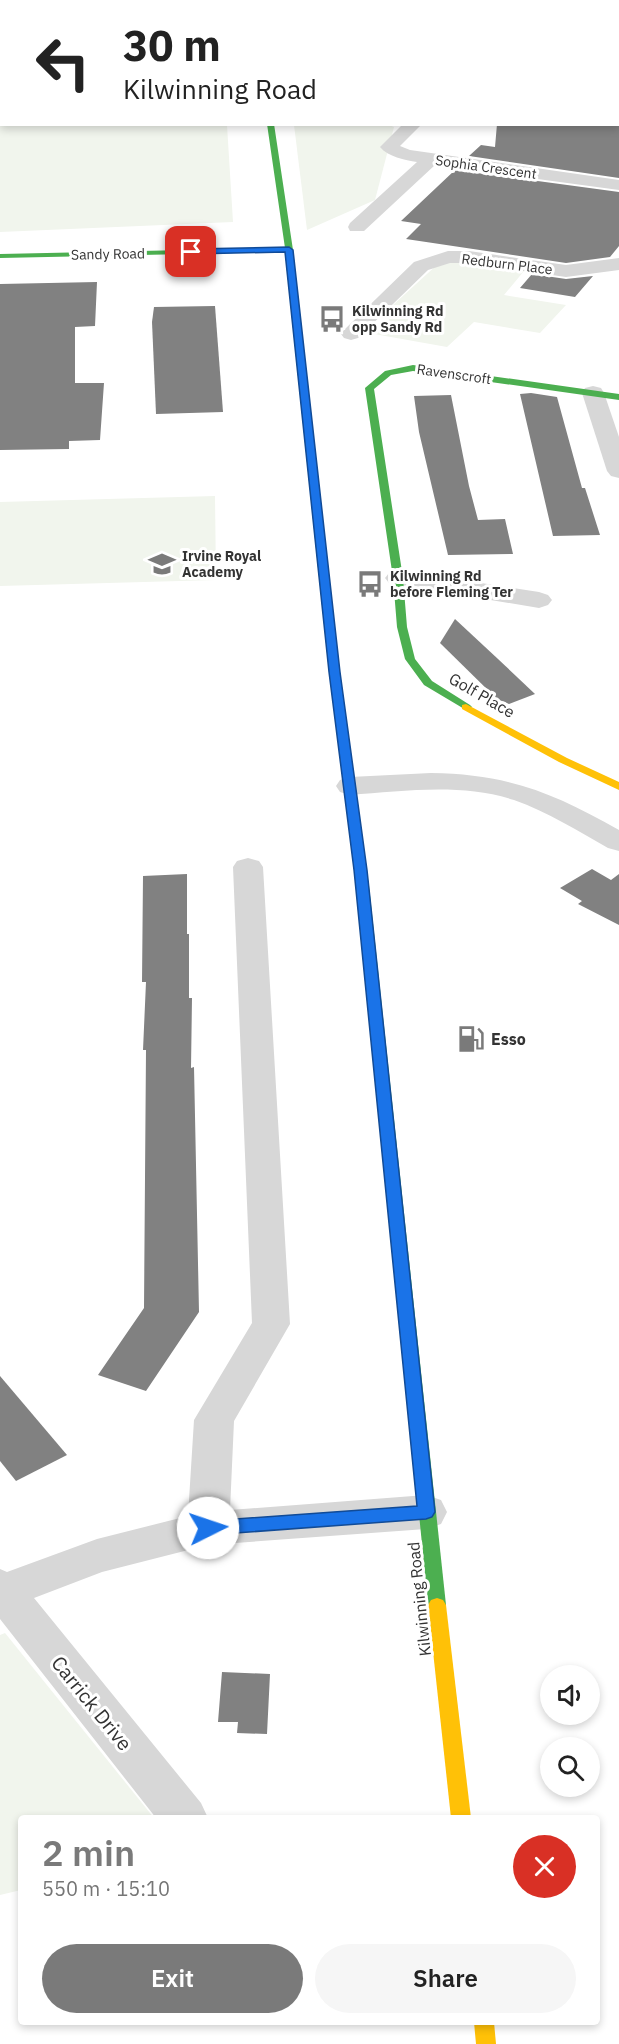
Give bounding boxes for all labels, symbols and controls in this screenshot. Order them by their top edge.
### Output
text: 30 m [123,18,221,73]
icon: left [24,24,102,102]
text: Kilwinning Road [123,71,317,106]
street label: Sophia Crescent [434,151,538,183]
pin [165,226,216,277]
icon: arrive [174,235,207,268]
street label: Sandy Road [71,244,145,264]
street label: Redburn Place [461,249,554,279]
place label: Kilwinning Rd opp Sandy Rd [352,302,444,336]
bus stop icon: Kilwinning Rd opp Sandy Rd [317,304,347,334]
street label: Ravenscroft [416,360,492,388]
place label: Irvine Royal Academy [182,547,261,581]
school or university icon: Irvine Royal Academy [147,549,177,579]
place label: Kilwinning Rd before Fleming Ter [390,567,513,601]
bus stop icon: Kilwinning Rd before Fleming Ter [355,569,385,599]
street label: Golf Place [446,668,519,722]
fuel station icon: Esso [456,1024,486,1054]
place label: Esso [491,1029,526,1049]
position arrow [176,1496,240,1560]
street label: Kilwinning Road [403,1541,435,1657]
street label: Carrick Drive [45,1650,139,1756]
map controls [540,1665,600,1797]
button: sound [540,1665,600,1725]
button: search [540,1737,600,1797]
text: 2 min [42,1829,135,1876]
button: close [513,1835,576,1898]
text: 550 m · 15:10 [42,1875,170,1902]
button: Exit [42,1944,303,2013]
button: Share [315,1944,576,2013]

